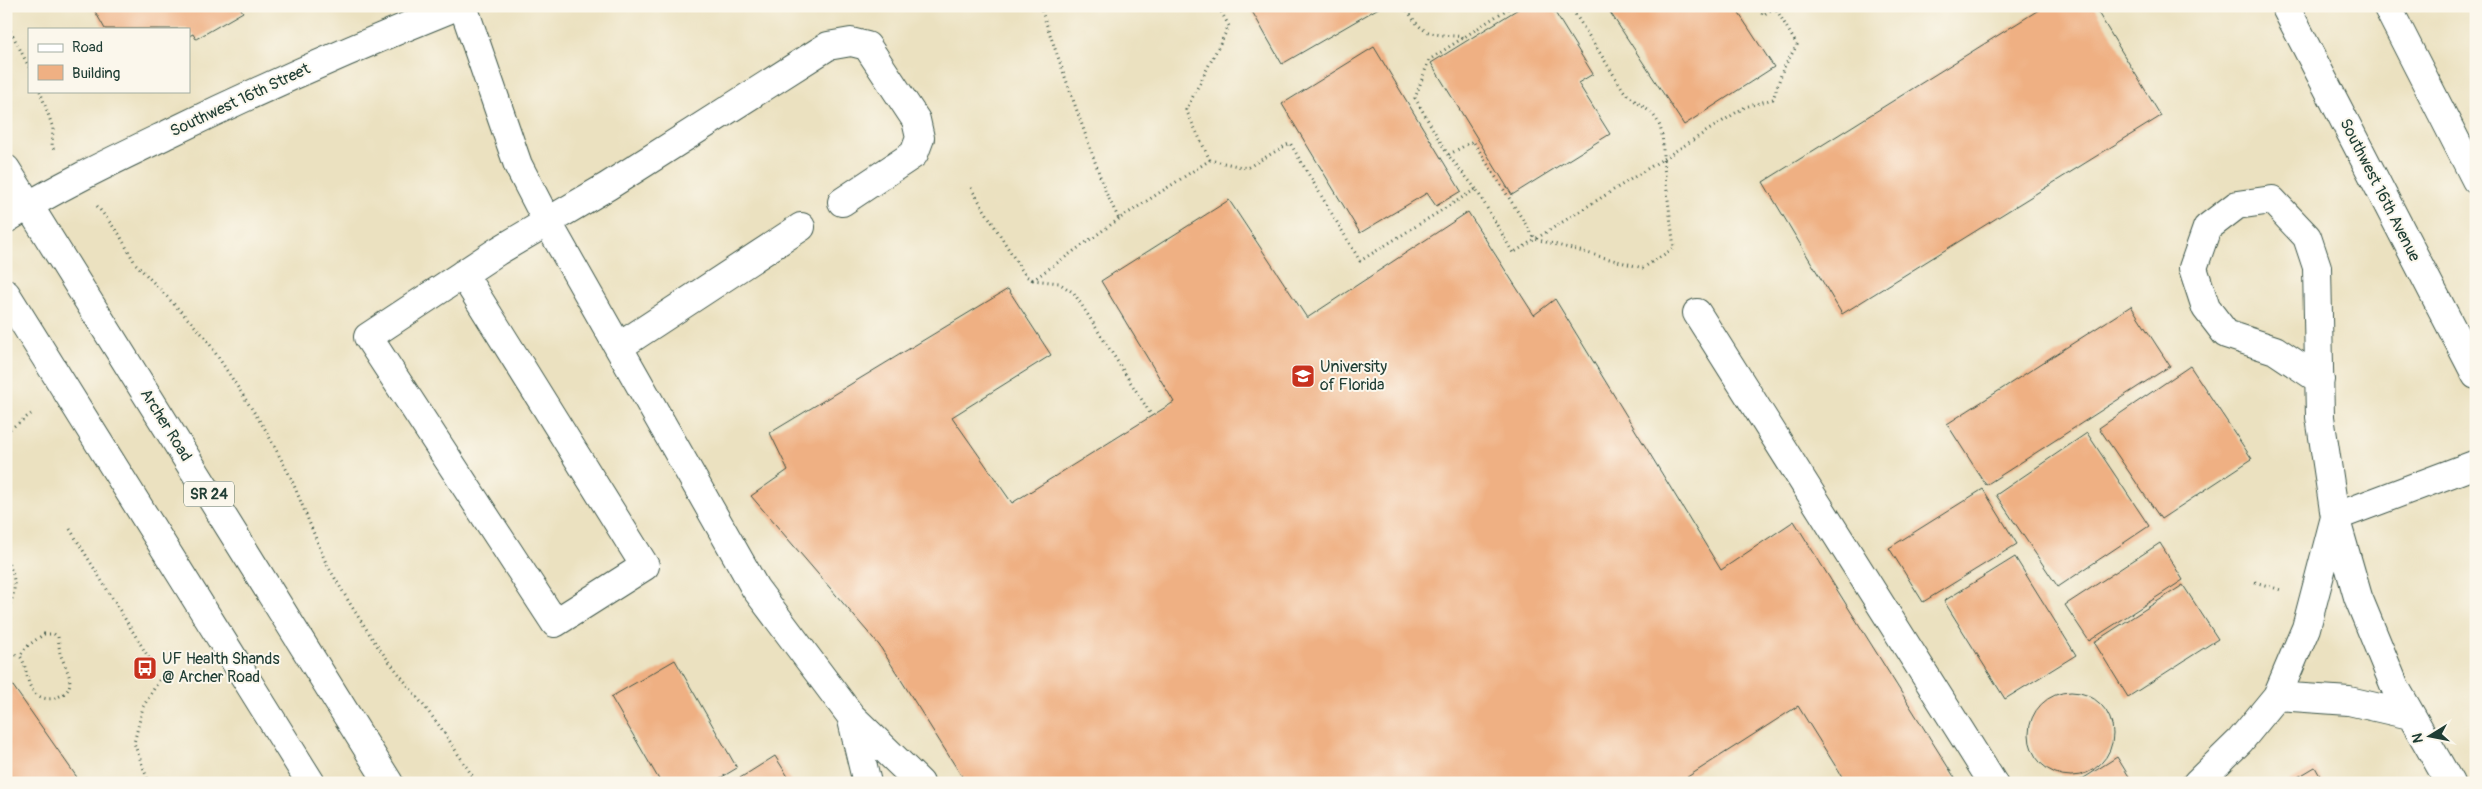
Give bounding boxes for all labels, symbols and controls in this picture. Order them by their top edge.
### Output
legend [28,28,190,92]
text: Road [72,38,103,57]
street label: Southwest 16th Street [167,59,314,141]
text: Building [72,64,120,83]
street label: Southwest 16th Avenue [2335,115,2425,265]
place label: University of Florida [1320,357,1387,395]
school or university icon: University of Florida [1290,363,1316,389]
street label: Archer Road [136,385,196,465]
road number: SR 24 [184,482,234,506]
place label: UF Health Shands @ Archer Road [162,649,280,687]
bus stop icon: UF Health Shands @ Archer Road [132,655,158,681]
north arrow [2404,712,2454,762]
text: N [2408,732,2427,744]

